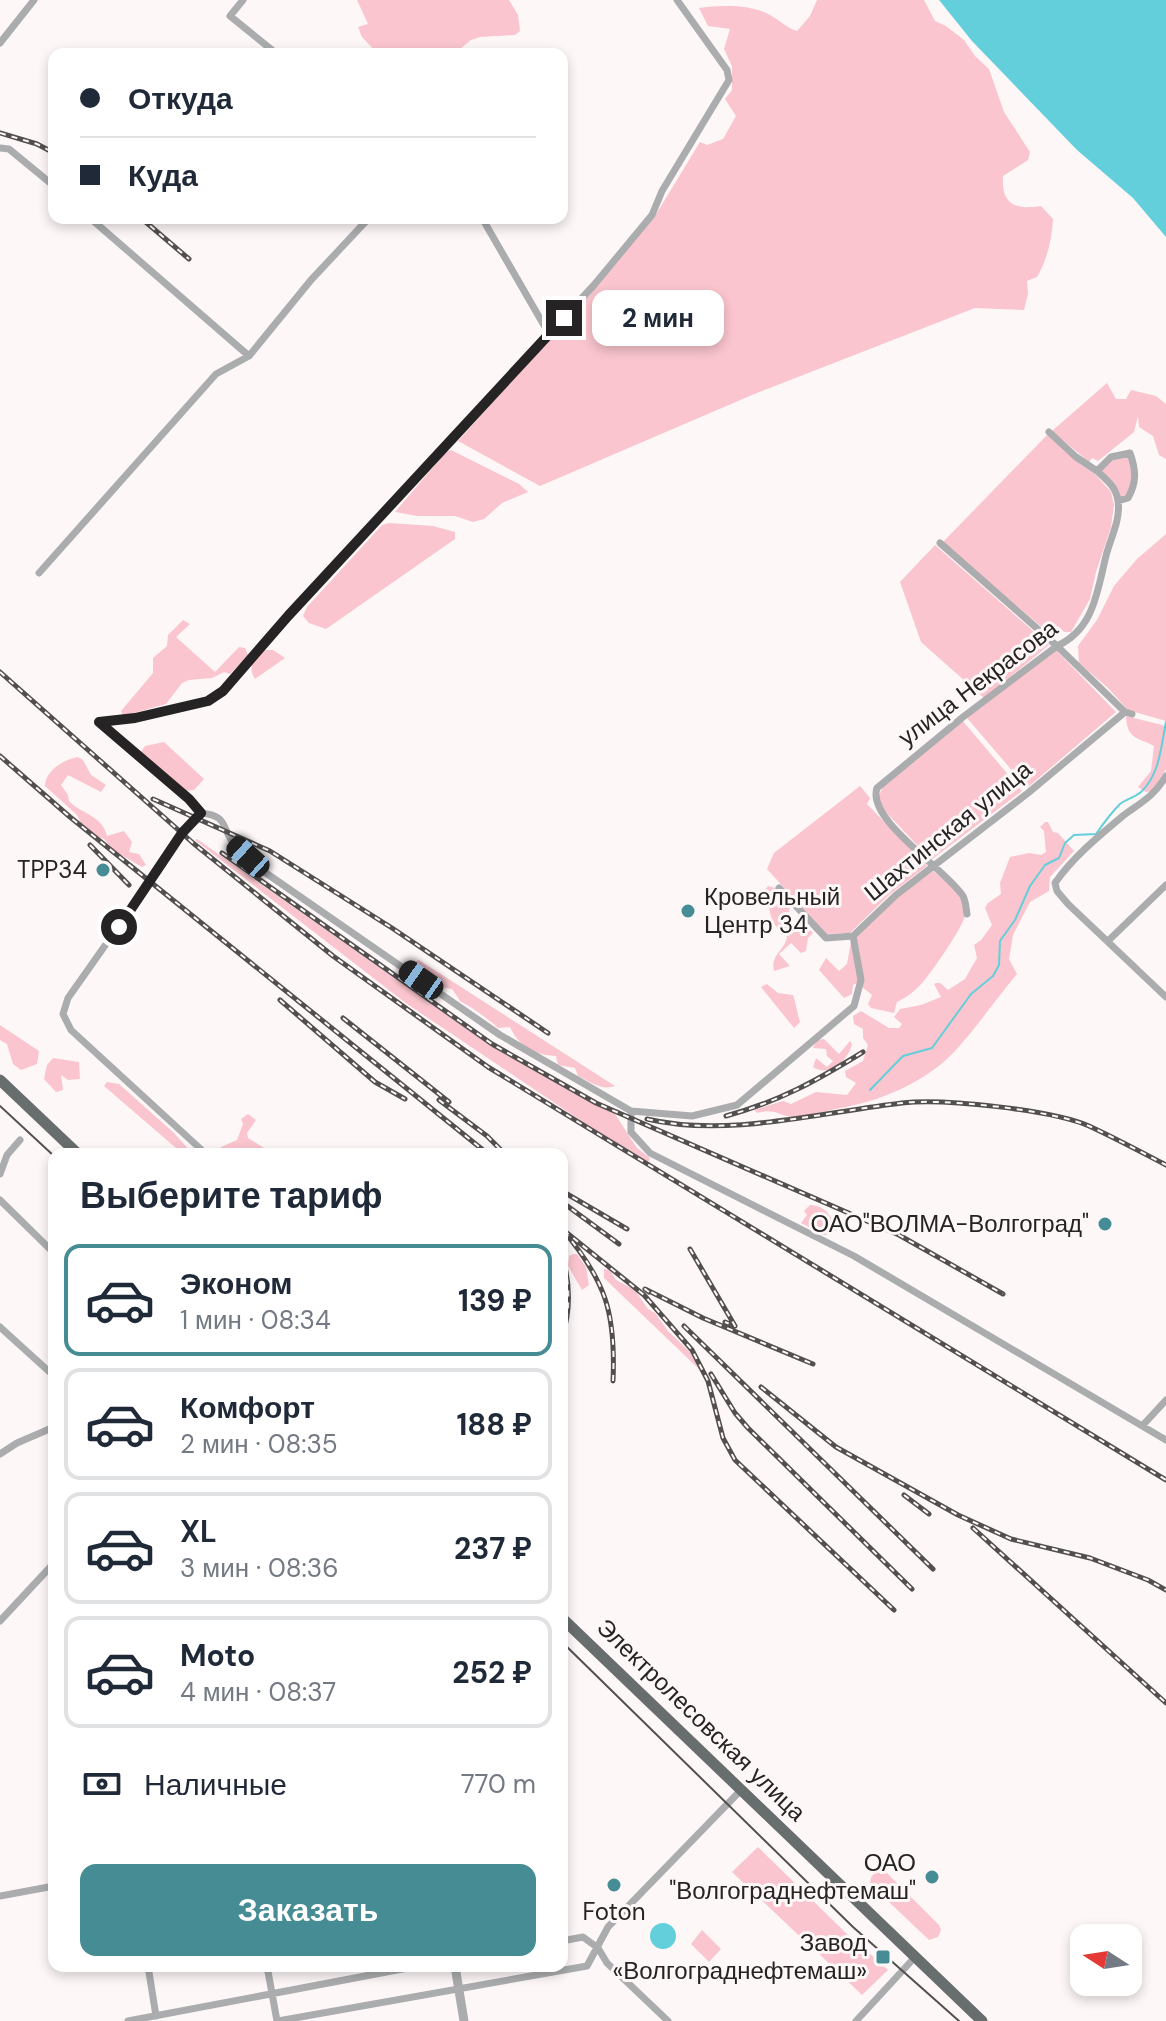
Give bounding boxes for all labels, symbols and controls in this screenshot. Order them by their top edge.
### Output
text: Откуда [128,79,233,118]
text: Куда [128,156,198,195]
callout: 2 мин [592,290,724,346]
route end [546,300,582,336]
text: 2 мин [622,301,694,335]
street label: улица Некрасова [892,612,1064,753]
street label: Шахтинская улица [858,753,1038,908]
car [222,832,274,882]
place label: TPP34 [17,854,87,885]
marker: TPP34 [94,861,112,879]
place label: Кровельный Центр 34 [704,881,840,940]
marker: Кровельный Центр 34 [679,902,697,920]
route start [101,909,137,945]
car [394,956,448,1004]
text: Выберите тариф [80,1172,383,1219]
place label: ОАО"ВОЛМА-Волгоград" [811,1208,1089,1239]
marker: ОАО"ВОЛМА-Волгоград" [1096,1215,1114,1233]
icon: car [84,1264,156,1336]
text: Эконом [180,1264,293,1303]
text: 139 ₽ [458,1281,532,1320]
text: 1 мин · 08:34 [180,1303,331,1337]
icon: car [84,1388,156,1460]
text: Комфорт [180,1388,315,1427]
text: 188 ₽ [456,1405,532,1444]
text: 2 мин · 08:35 [180,1427,338,1461]
icon: car [84,1512,156,1584]
text: XL [180,1512,217,1551]
text: 237 ₽ [454,1529,532,1568]
text: 3 мин · 08:36 [180,1551,339,1585]
street label: Электролесовская улица [590,1612,813,1828]
icon: car [84,1636,156,1708]
text: Moto [180,1636,255,1675]
text: 252 ₽ [452,1653,532,1692]
text: 4 мин · 08:37 [180,1675,336,1709]
icon: cash [80,1762,124,1806]
text: Наличные [144,1765,287,1804]
text: 770 m [461,1767,536,1801]
place label: ОАО "Волгограднефтемаш" [669,1847,916,1906]
button: Заказать [80,1864,536,1956]
marker: ОАО "Волгограднефтемаш" [923,1868,941,1886]
marker: Foton [605,1876,623,1894]
place label: Foton [582,1896,646,1927]
north arrow [1070,1924,1142,1996]
map controls [1070,1924,1142,1996]
place label: Завод «Волгограднефтемаш» [612,1927,867,1986]
marker: Завод «Волгограднефтемаш» [874,1948,892,1966]

